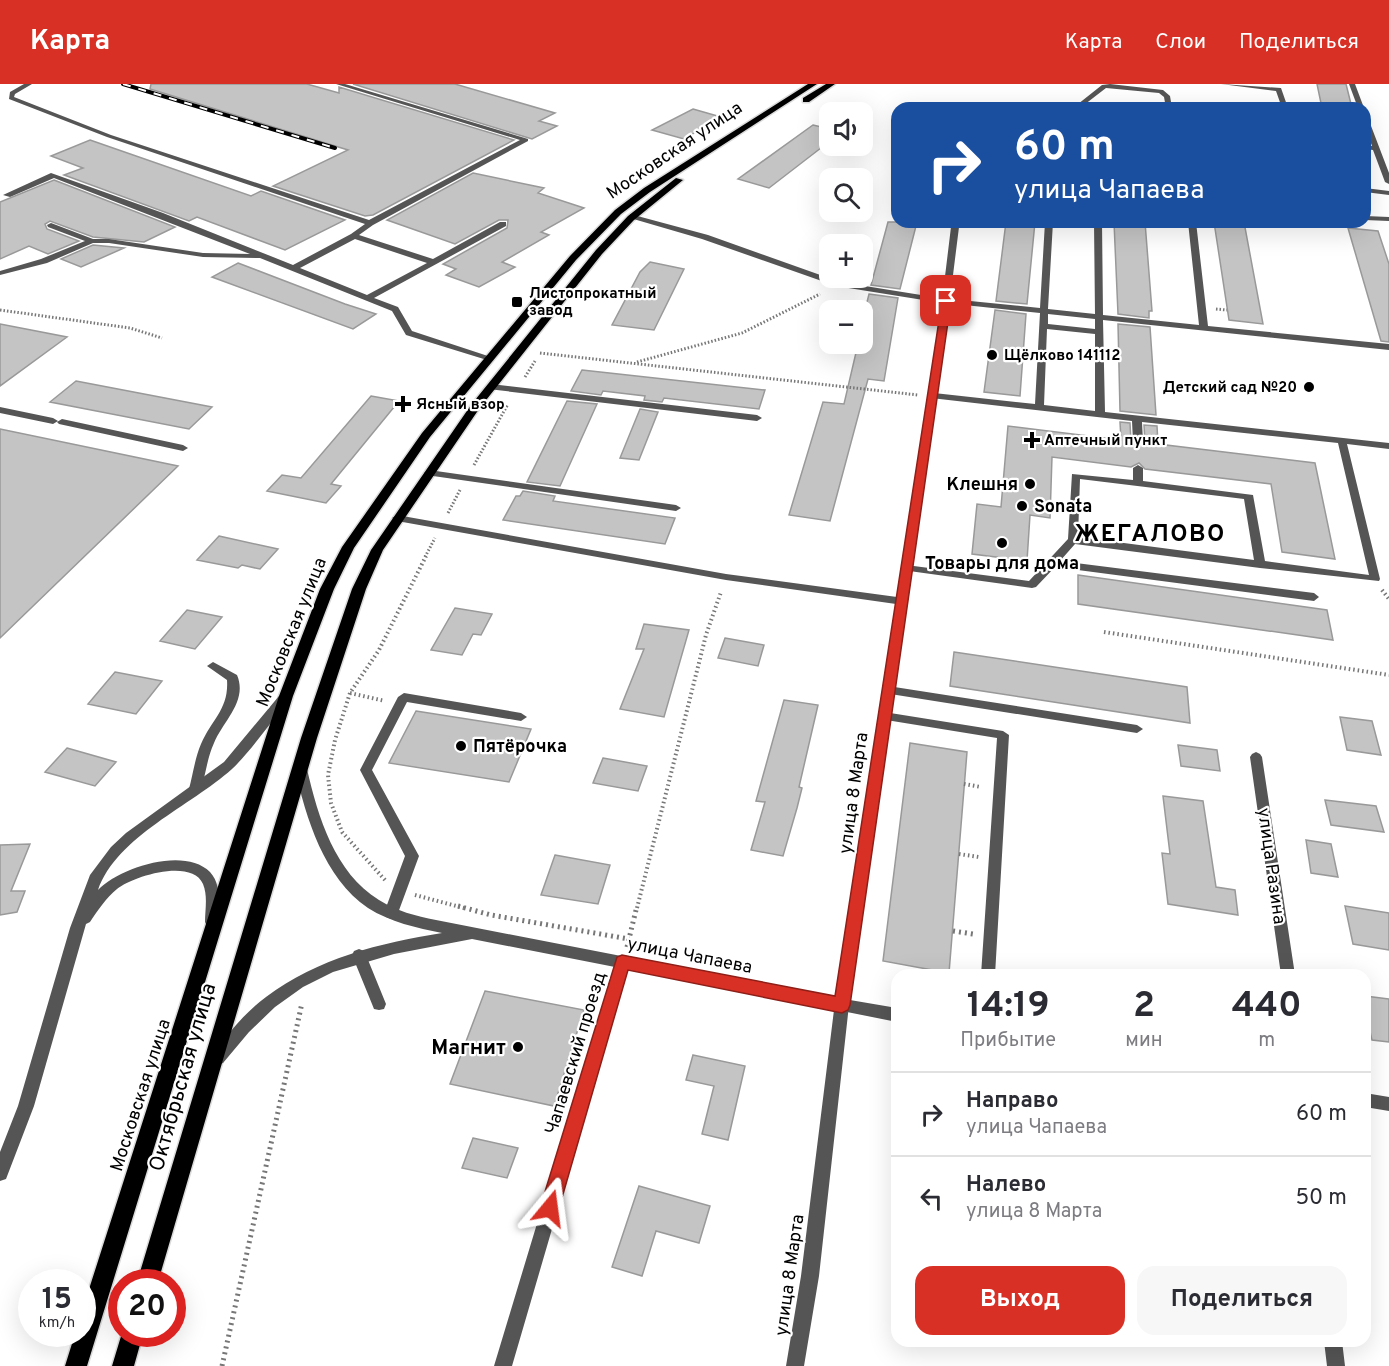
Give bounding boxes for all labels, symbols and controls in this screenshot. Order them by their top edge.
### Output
text: Карта [30,24,110,60]
text: Карта [1065,29,1122,56]
text: Слои [1155,29,1206,56]
text: Поделиться [1239,29,1359,56]
street label: Московская улица [602,97,747,205]
map controls [819,102,873,354]
button: sound [819,102,873,156]
text: 60 m [1014,122,1115,175]
icon: right [915,126,993,204]
button: search [819,168,873,222]
text: улица Чапаева [1014,174,1204,208]
button: + [819,234,873,288]
pin [920,275,971,326]
icon: arrive [929,284,962,317]
place label: Листопрокатный завод [529,285,656,321]
marker: Листопрокатный завод [510,295,524,309]
button: − [819,300,873,354]
place label: Щёлково 141112 [1004,347,1120,366]
marker: Щёлково 141112 [985,348,999,362]
place label: Детский сад №20 [1163,379,1297,398]
marker: Детский сад №20 [1302,380,1316,394]
marker: Ясный взор [394,395,412,413]
place label: Ясный взор [416,396,505,415]
place label: Аптечный пункт [1044,432,1167,451]
marker: Аптечный пункт [1025,433,1039,447]
place label: Клешня [946,474,1018,497]
marker: Клешня [1023,477,1037,491]
place label: Sonata [1034,496,1092,519]
marker: Sonata [1015,499,1029,513]
district label: ЖЕГАЛОВО [1074,520,1226,550]
marker: Товары для дома [995,536,1009,550]
place label: Товары для дома [925,553,1079,576]
street label: Московская улица [252,555,333,711]
street label: улица 8 Марта [835,731,874,856]
place label: Пятёрочка [473,736,567,759]
marker: Пятёрочка [454,739,468,753]
street label: улица Разина [1251,807,1290,926]
street label: улица Чапаева [625,933,754,980]
street label: Чапаевский проезд [541,969,612,1137]
street label: Октябрьская улица [144,980,223,1175]
text: 14:19 [967,984,1050,1030]
text: 2 [1133,984,1155,1030]
text: 440 [1232,984,1302,1030]
street label: Московская улица [106,1016,177,1175]
text: Прибытие [960,1028,1056,1054]
text: мин [1125,1028,1163,1054]
text: m [1258,1028,1275,1054]
place label: Магнит [431,1035,506,1062]
marker: Магнит [511,1040,525,1054]
text: Направо [966,1088,1058,1115]
icon: right [915,1098,948,1131]
text: 60 m [1296,1101,1347,1128]
text: улица Чапаева [966,1115,1107,1141]
text: Налево [966,1172,1046,1199]
position arrow [518,1176,582,1240]
icon: left [915,1182,948,1215]
text: 50 m [1295,1185,1347,1212]
text: улица 8 Марта [966,1199,1102,1225]
street label: улица 8 Марта [771,1213,810,1338]
button: Выход [915,1266,1125,1335]
button: Поделиться [1137,1266,1347,1335]
speed limit sign: 20 [108,1269,186,1347]
text: 15 [42,1282,72,1319]
text: km/h [39,1314,75,1333]

